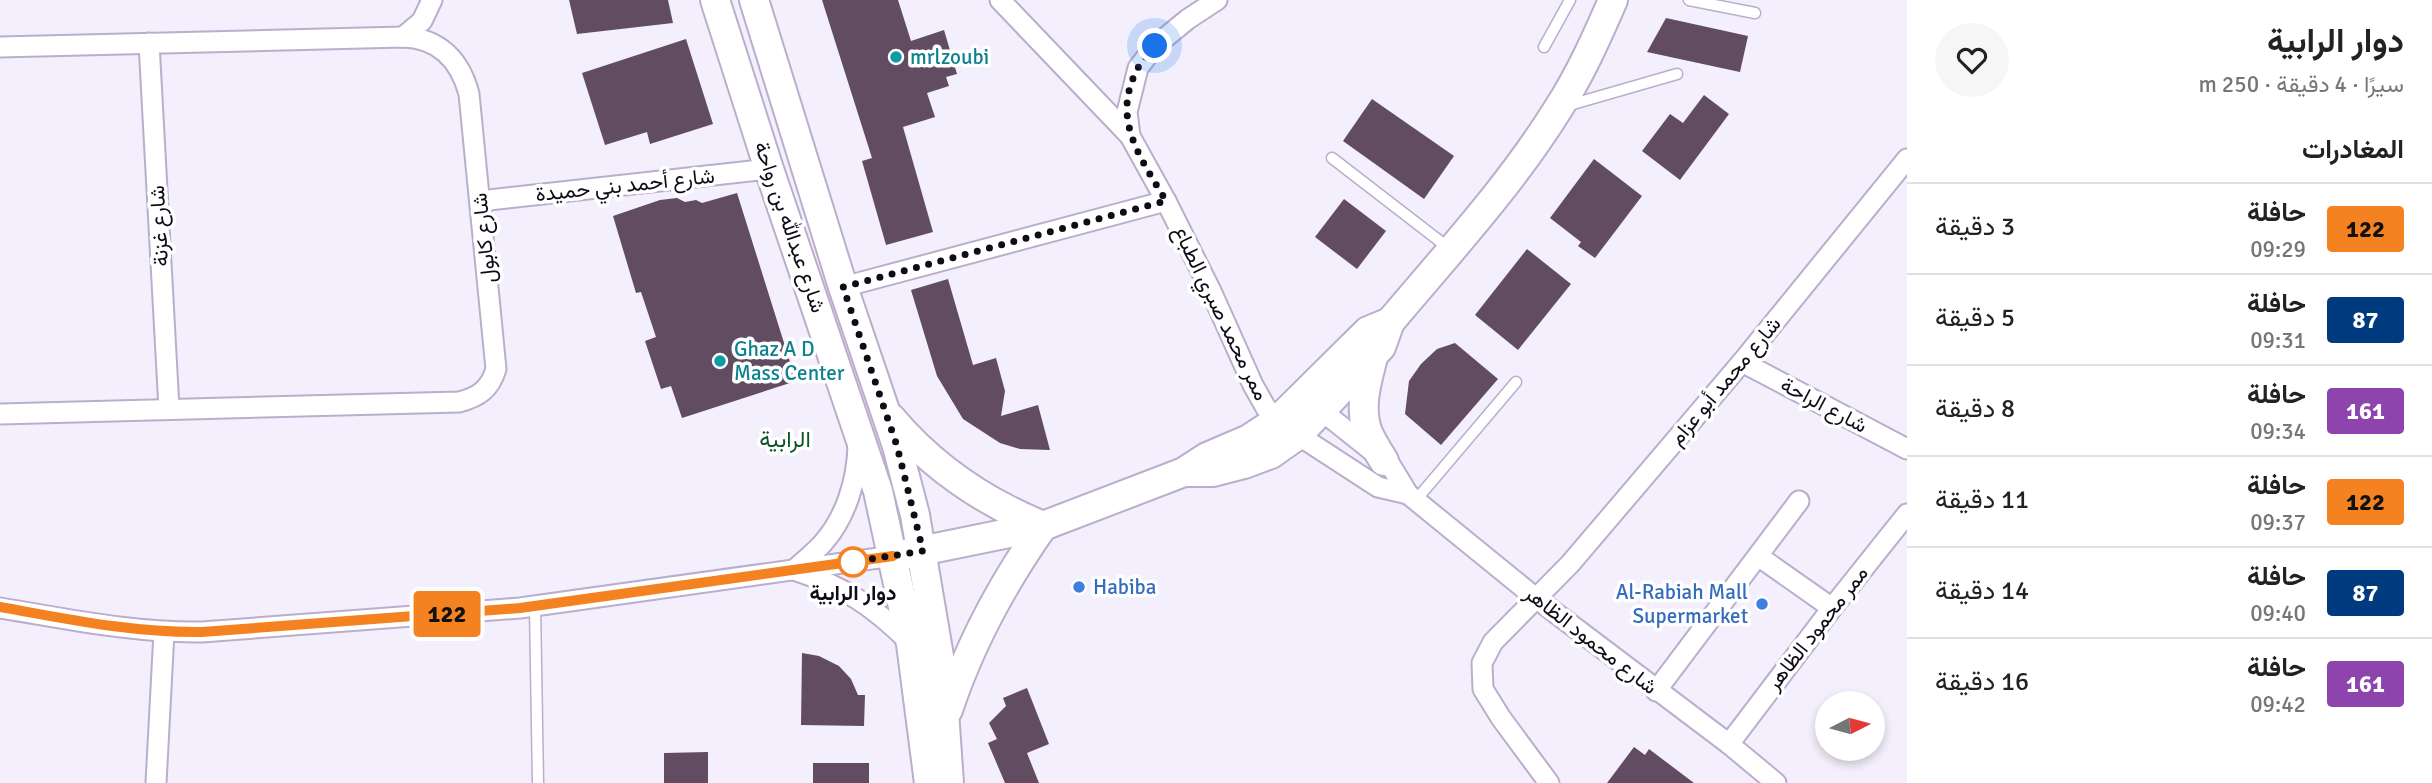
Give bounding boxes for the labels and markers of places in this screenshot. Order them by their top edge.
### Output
place label: mrlzoubi [910,44,989,70]
marker: mrlzoubi [888,49,904,65]
place label: Ghaz A D Mass Center [734,336,845,386]
marker: Ghaz A D Mass Center [712,353,728,369]
marker: دوار الرابية [838,547,868,577]
place label: Habiba [1093,574,1156,600]
marker: Habiba [1071,579,1087,595]
place label: Al-Rabiah Mall Supermarket [1616,579,1748,629]
place label: دوار الرابية [809,580,897,606]
marker: Al-Rabiah Mall Supermarket [1754,596,1770,612]

